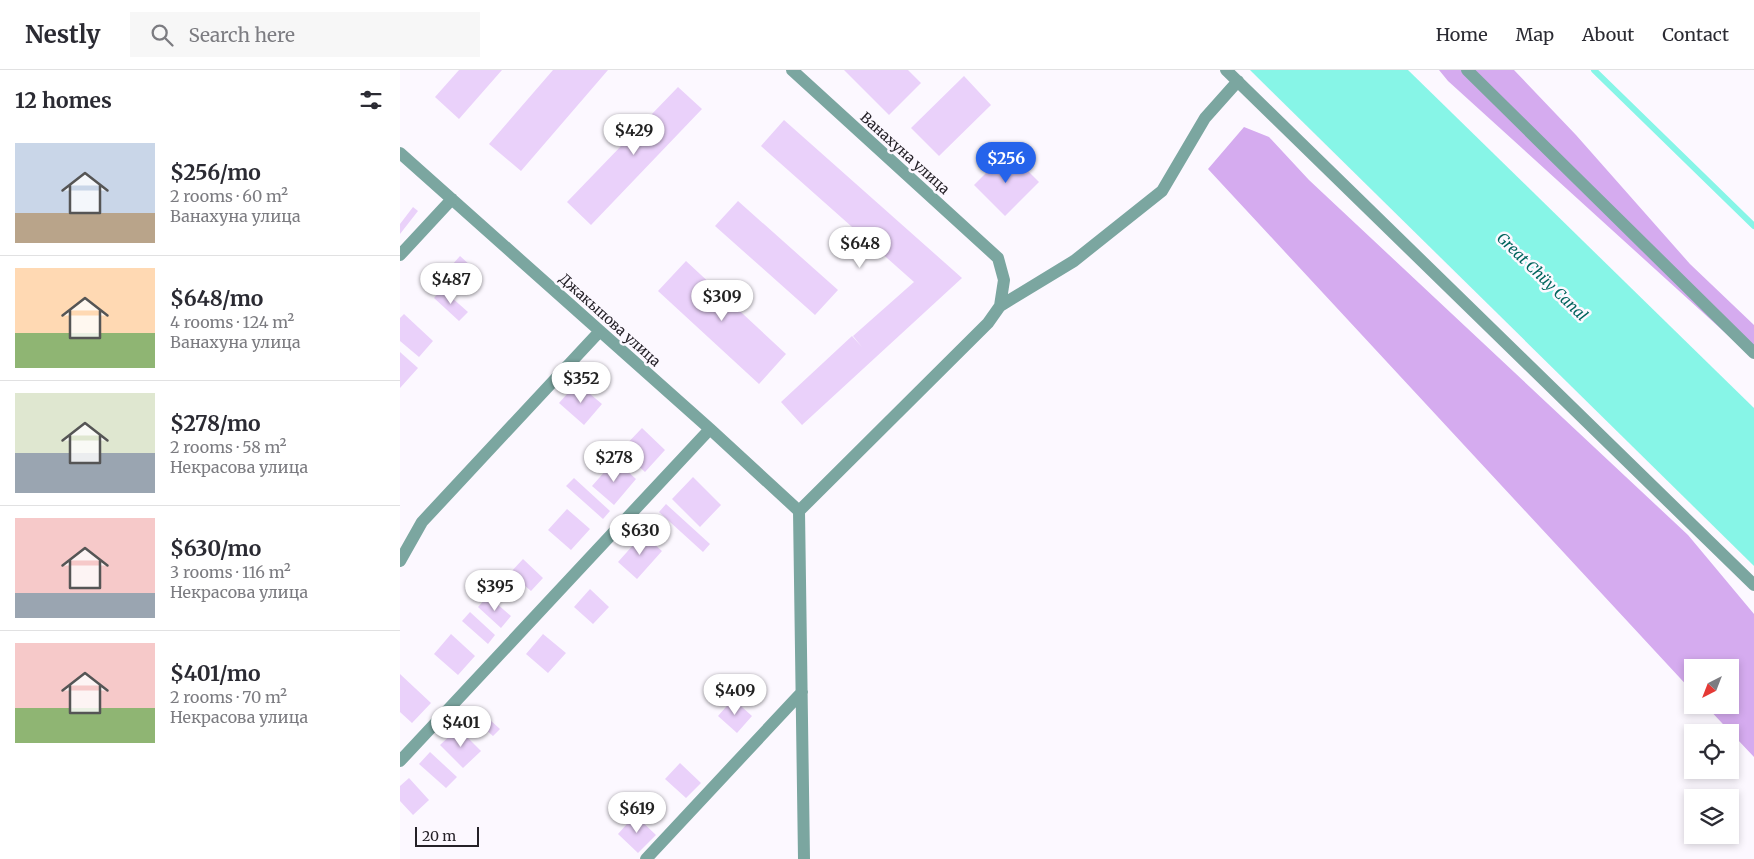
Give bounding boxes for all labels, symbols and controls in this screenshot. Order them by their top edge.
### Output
search box [130,12,480,57]
text: Nestly [25,19,100,50]
icon: search [148,21,176,49]
text: Search here [188,23,295,47]
text: Home [1436,23,1488,46]
text: Map [1516,23,1554,46]
text: About [1582,23,1634,46]
text: Contact [1662,23,1729,46]
icon: filters [357,86,385,114]
text: 12 homes [15,87,112,114]
street label: Ванахуна улица [857,108,954,198]
pin: $429 [604,114,664,156]
text: $429 [615,120,654,140]
pin: $256 [976,142,1036,184]
text: $256 [987,148,1025,168]
text: $256/mo [170,159,261,186]
icon: home [55,163,115,223]
text: 2 rooms · 60 m² [170,186,288,206]
text: Ванахуна улица [170,206,301,226]
pin: $648 [830,226,890,269]
water label: Great Chüy Canal [1493,228,1592,325]
text: $648 [840,233,880,253]
pin: $487 [421,262,481,305]
text: $487 [431,269,471,289]
street label: Джакыпова улица [555,270,665,371]
pin: $309 [692,280,752,322]
text: $648/mo [170,285,263,312]
text: $309 [702,286,742,306]
icon: home [55,288,115,348]
text: 4 rooms · 124 m² [170,312,294,332]
text: Ванахуна улица [170,332,301,352]
pin: $352 [551,362,611,404]
text: $352 [563,368,599,388]
text: $278/mo [170,410,261,437]
icon: home [55,413,115,473]
text: 2 rooms · 58 m² [170,437,287,457]
pin: $278 [584,440,644,483]
text: $278 [595,447,633,467]
text: Некрасова улица [170,457,308,477]
pin: $630 [610,514,670,556]
text: $630 [620,520,660,540]
text: $630/mo [170,535,261,562]
icon: home [55,538,115,598]
text: 3 rooms · 116 m² [170,562,291,582]
pin: $395 [465,570,525,612]
text: $395 [476,576,514,596]
text: Некрасова улица [170,582,308,602]
north arrow [1684,659,1739,714]
map controls [1684,659,1739,844]
text: $401/mo [170,660,260,687]
icon: home [55,663,115,723]
pin: $409 [705,674,765,716]
text: $409 [715,680,755,700]
text: 2 rooms · 70 m² [170,687,287,707]
pin: $401 [431,706,491,748]
text: Некрасова улица [170,707,308,727]
text: $401 [442,712,480,732]
button: locate [1684,724,1739,779]
button: layers [1684,789,1739,844]
pin: $619 [607,792,667,834]
text: $619 [619,798,655,818]
scale bar [415,824,479,847]
text: 20 m [422,827,456,845]

